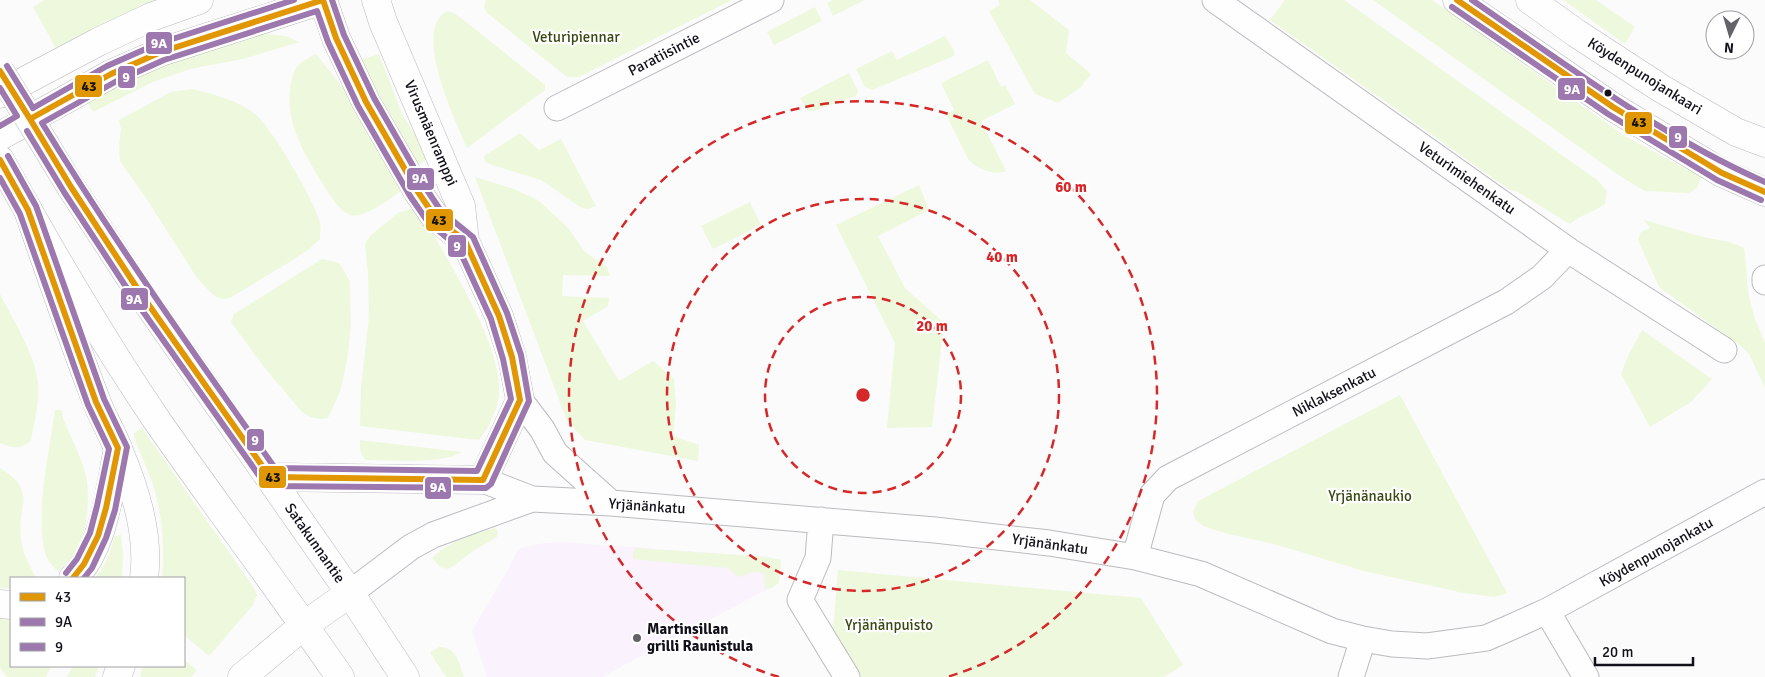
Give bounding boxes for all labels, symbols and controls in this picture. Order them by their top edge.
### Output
north arrow [1705,10,1755,60]
park label: Veturipiennar [532,28,620,46]
street label: Paratiisintie [625,28,703,80]
line badge: 9A [145,31,173,55]
street label: Köydenpunojankaari [1584,34,1706,118]
text: 9A [151,35,167,52]
text: N [1723,39,1735,56]
line badge: 9 [117,65,136,89]
text: 9 [122,69,130,86]
line badge: 43 [74,74,103,98]
street label: Virusmäenramppi [401,77,461,189]
line badge: 9A [1557,77,1586,101]
text: 43 [81,78,97,95]
text: 9A [1564,81,1580,98]
unlabelled marker [1603,88,1613,98]
line badge: 43 [1624,111,1653,135]
text: 43 [1631,114,1647,131]
line badge: 9 [1668,125,1688,149]
text: 9 [1674,129,1682,146]
street label: Veturimiehenkatu [1415,138,1519,218]
line badge: 9A [406,167,435,191]
text: 9A [412,170,428,187]
text: 60 m [1055,178,1087,196]
line badge: 43 [425,208,454,232]
text: 43 [431,212,447,229]
line badge: 9 [447,234,467,258]
text: 9 [453,238,461,255]
text: 40 m [986,248,1018,266]
line badge: 9A [120,287,149,311]
text: 9A [126,291,142,308]
text: 20 m [916,317,948,335]
street label: Niklaksenkatu [1289,363,1379,421]
centre of rings [854,386,872,404]
line badge: 9 [246,428,265,452]
text: 9 [251,432,259,449]
line badge: 43 [258,465,287,489]
text: 43 [265,469,281,486]
line badge: 9A [424,476,452,500]
text: 9A [430,479,446,496]
park label: Yrjänänaukio [1328,487,1412,505]
street label: Yrjänänkatu [608,494,686,518]
street label: Satakunnantie [281,500,349,586]
street label: Köydenpunojankatu [1596,513,1716,591]
street label: Yrjänänkatu [1011,530,1089,558]
legend [10,577,185,667]
text: 43 [55,588,71,606]
text: 9A [55,613,72,631]
park label: Yrjänänpuisto [845,616,933,634]
place label: Martinsillan grilli Raunistula [647,620,754,655]
marker: Martinsillan grilli Raunistula [631,632,643,644]
scale bar [1595,634,1692,666]
text: 9 [55,638,63,656]
text: 20 m [1602,643,1633,661]

